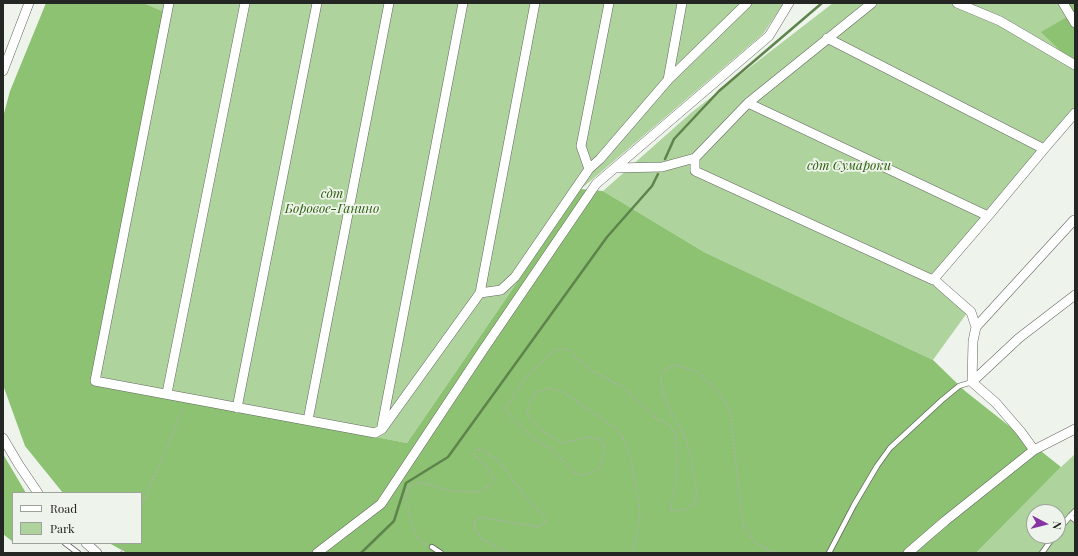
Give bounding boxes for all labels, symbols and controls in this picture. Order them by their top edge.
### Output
park label: сдт Сумароки [807,158,891,174]
park label: сдт Боровое-Ганино [285,186,379,217]
legend [12,492,142,544]
text: Road [50,500,77,516]
north arrow [1026,504,1066,544]
text: Park [50,520,75,536]
text: N [1049,521,1065,530]

